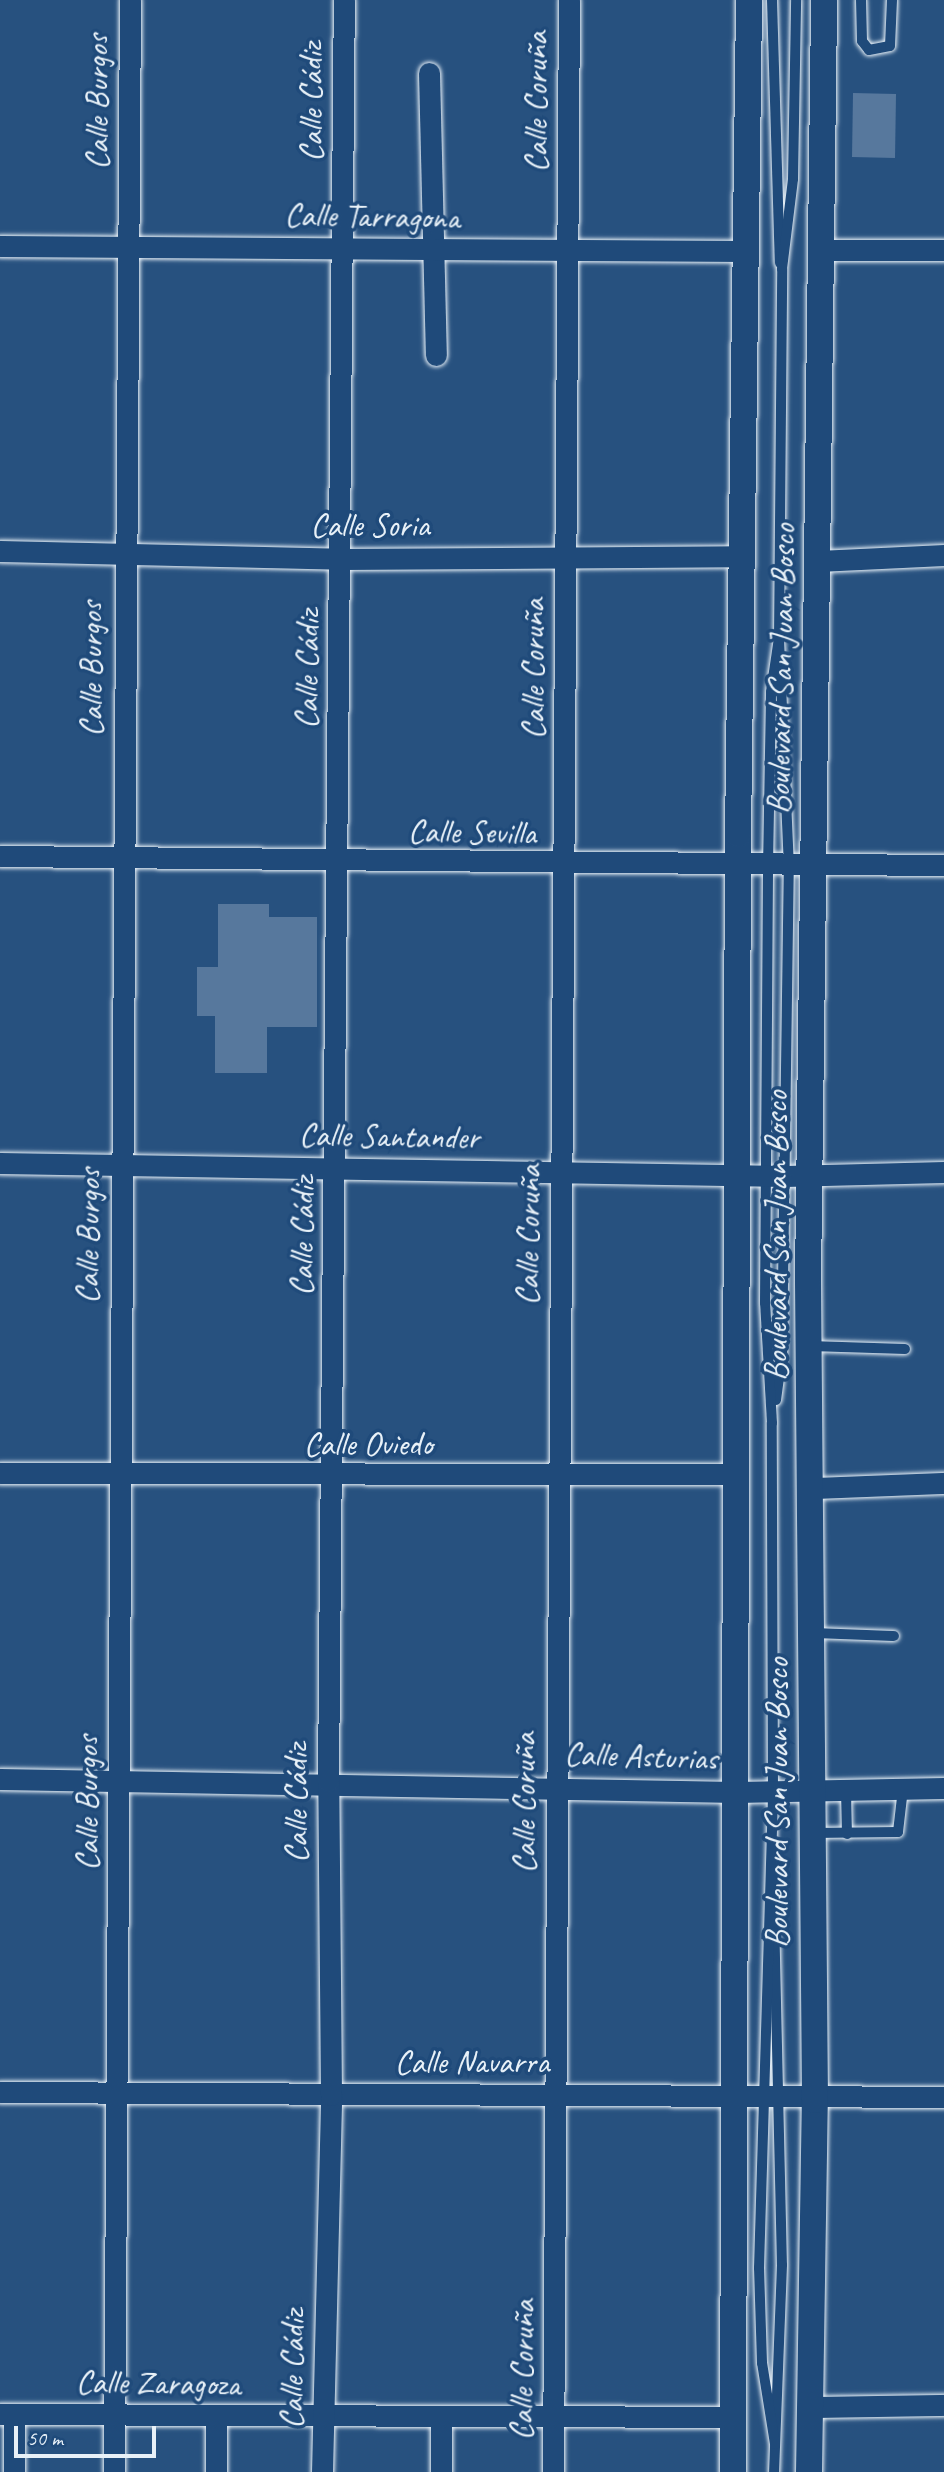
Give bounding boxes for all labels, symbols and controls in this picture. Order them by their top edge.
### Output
street label: Calle Coruña [517,32,557,172]
street label: Calle Burgos [78,34,118,170]
street label: Calle Cádiz [292,42,332,162]
street label: Calle Tarragona [284,196,460,238]
street label: Calle Soria [311,506,429,546]
street label: Boulevard San Juan Bosco [760,524,804,814]
street label: Calle Coruña [514,599,554,739]
street label: Calle Burgos [72,601,112,737]
street label: Calle Cádiz [287,609,329,729]
street label: Calle Sevilla [408,812,536,854]
street label: Boulevard San Juan Bosco [757,1091,797,1381]
street label: Calle Santander [299,1116,479,1158]
street label: Calle Coruña [508,1164,550,1306]
street label: Calle Burgos [68,1168,110,1304]
street label: Calle Cádiz [282,1176,324,1296]
street label: Calle Oviedo [303,1425,433,1465]
street label: Boulevard San Juan Bosco [758,1658,798,1948]
street label: Calle Coruña [505,1733,545,1873]
street label: Calle Burgos [68,1735,108,1871]
street label: Calle Asturias [564,1735,718,1779]
street label: Calle Cádiz [277,1743,317,1863]
street label: Calle Navarra [395,2043,549,2083]
street label: Calle Coruña [502,2299,544,2441]
street label: Calle Cádiz [272,2309,314,2429]
street label: Calle Zaragoza [76,2363,240,2405]
scale bar [18,2412,159,2456]
text: 50 m [27,2425,63,2451]

